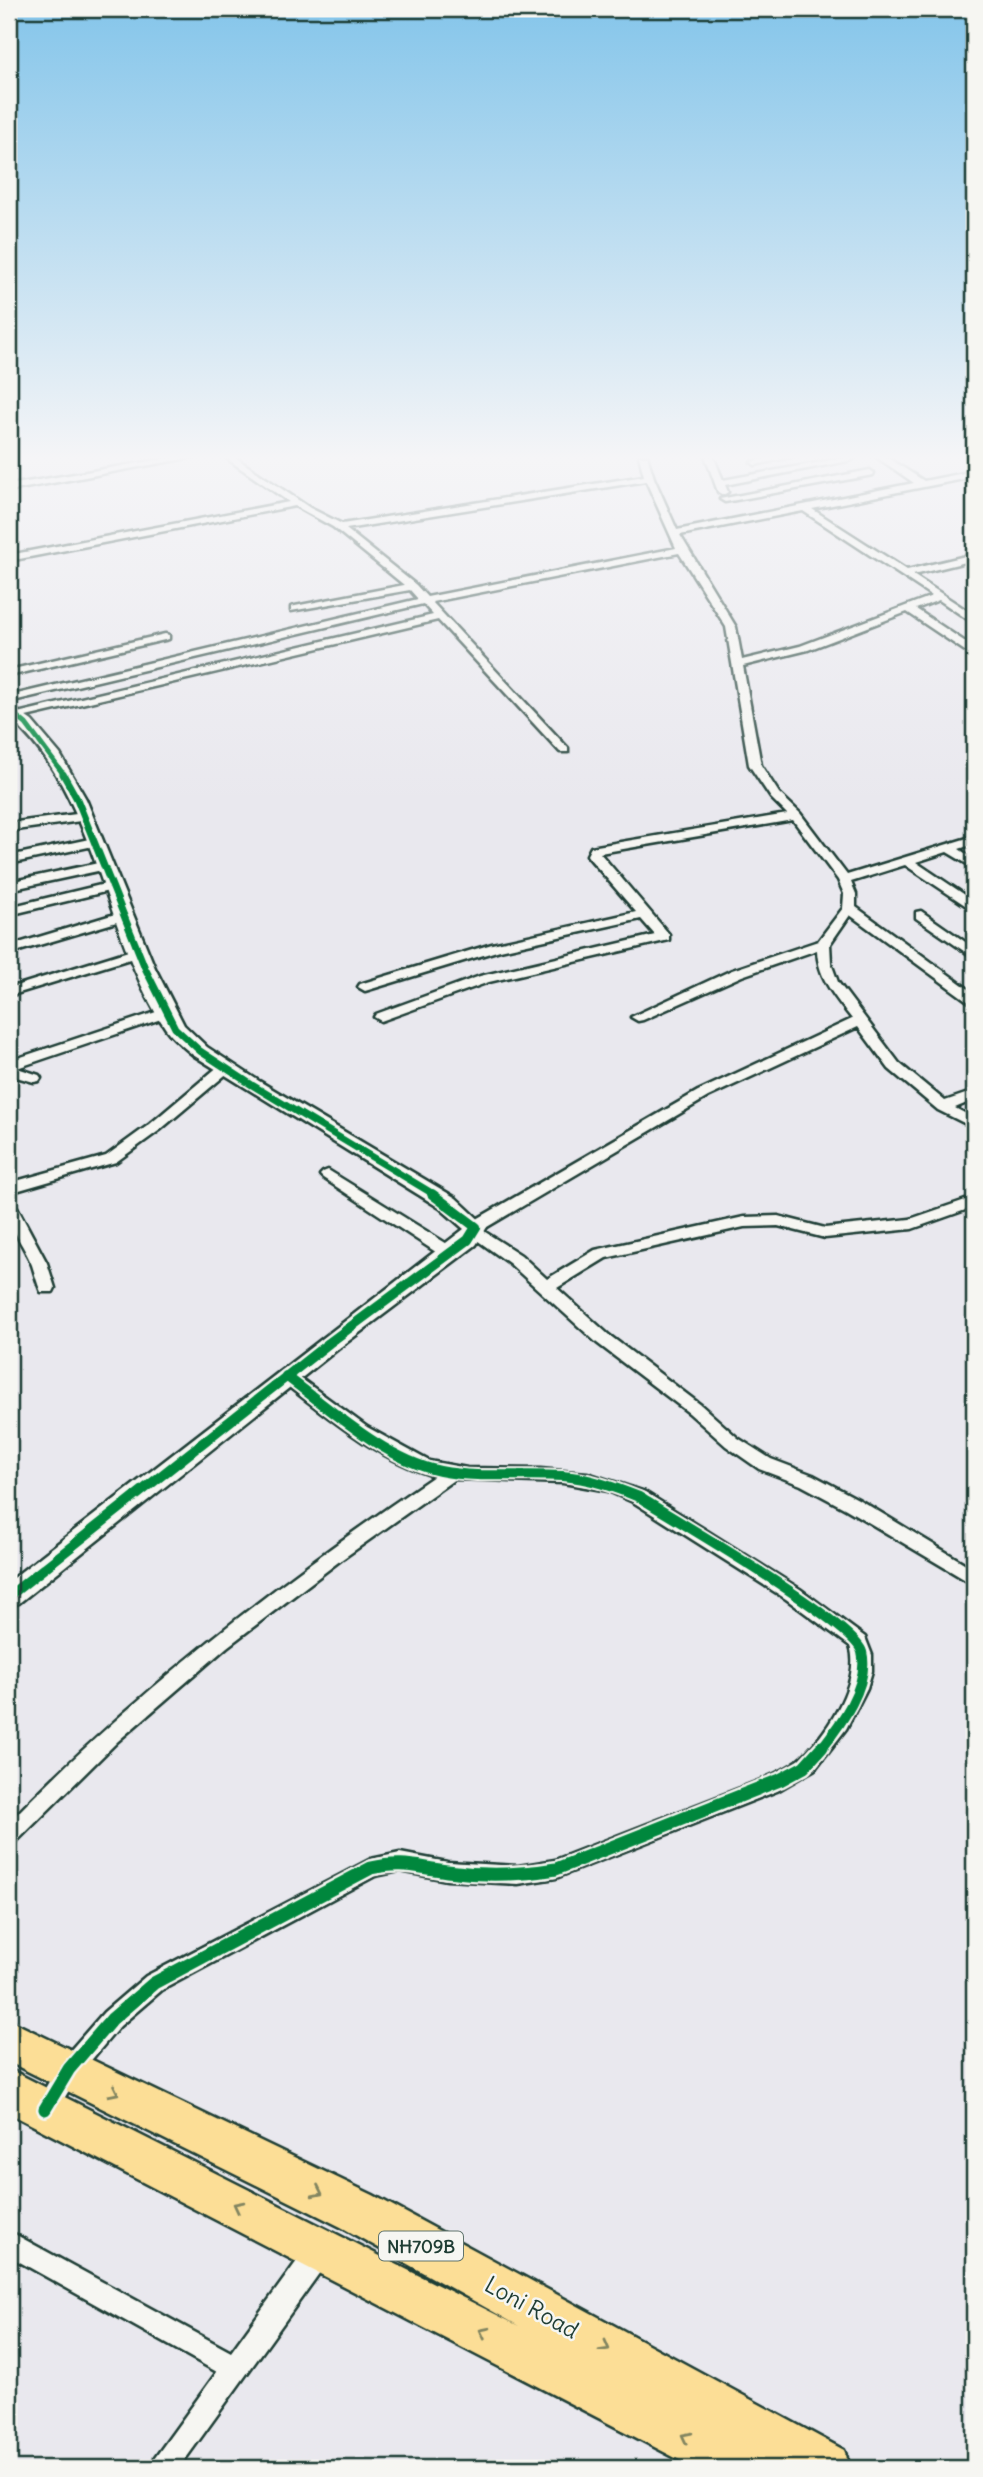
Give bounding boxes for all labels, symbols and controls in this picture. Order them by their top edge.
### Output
one-way arrow [107,2083,119,2097]
one-way arrow [311,2183,323,2197]
one-way arrow [233,2201,245,2215]
road number: NH709B [379,2232,463,2260]
street label: Loni Road [480,2269,584,2345]
one-way arrow [479,2327,491,2341]
one-way arrow [597,2339,610,2352]
one-way arrow [681,2432,693,2445]

